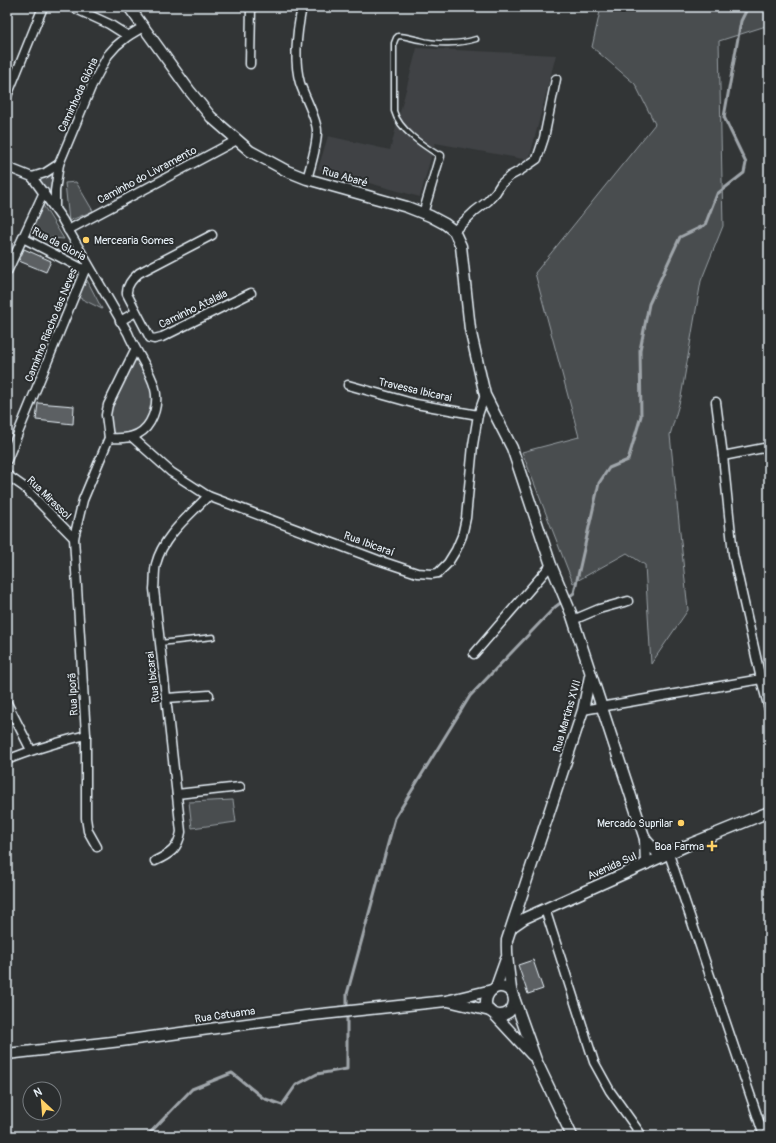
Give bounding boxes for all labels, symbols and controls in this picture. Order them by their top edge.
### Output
street label: Caminhoda Glória [55,56,101,134]
street label: Caminho do Livramento [95,143,199,207]
street label: Rua Abaré [321,164,369,190]
street label: Rua da Gloria [30,224,88,264]
place label: Mercearia Gomes [94,234,174,247]
marker: Mercearia Gomes [81,235,91,245]
street label: Caminho Riacho das Neves [22,266,80,384]
street label: Caminho Atalaia [157,287,229,331]
street label: Travessa Ibicarai [377,375,453,405]
street label: Rua Mirassol [24,474,74,522]
street label: Rua Ibicaraí [342,529,396,559]
street label: Rua Ibicarai [143,651,163,703]
street label: Rua Iporã [65,672,81,716]
street label: Rua Martins XVII [550,678,584,754]
place label: Mercado Suprilar [597,817,673,830]
marker: Mercado Suprilar [676,818,686,828]
place label: Boa Farma [654,840,704,853]
marker: Boa Farma [707,841,717,851]
street label: Avenida Sul [585,849,639,883]
street label: Rua Catuama [194,1004,256,1026]
north arrow [22,1081,62,1121]
text: N [32,1085,45,1100]

